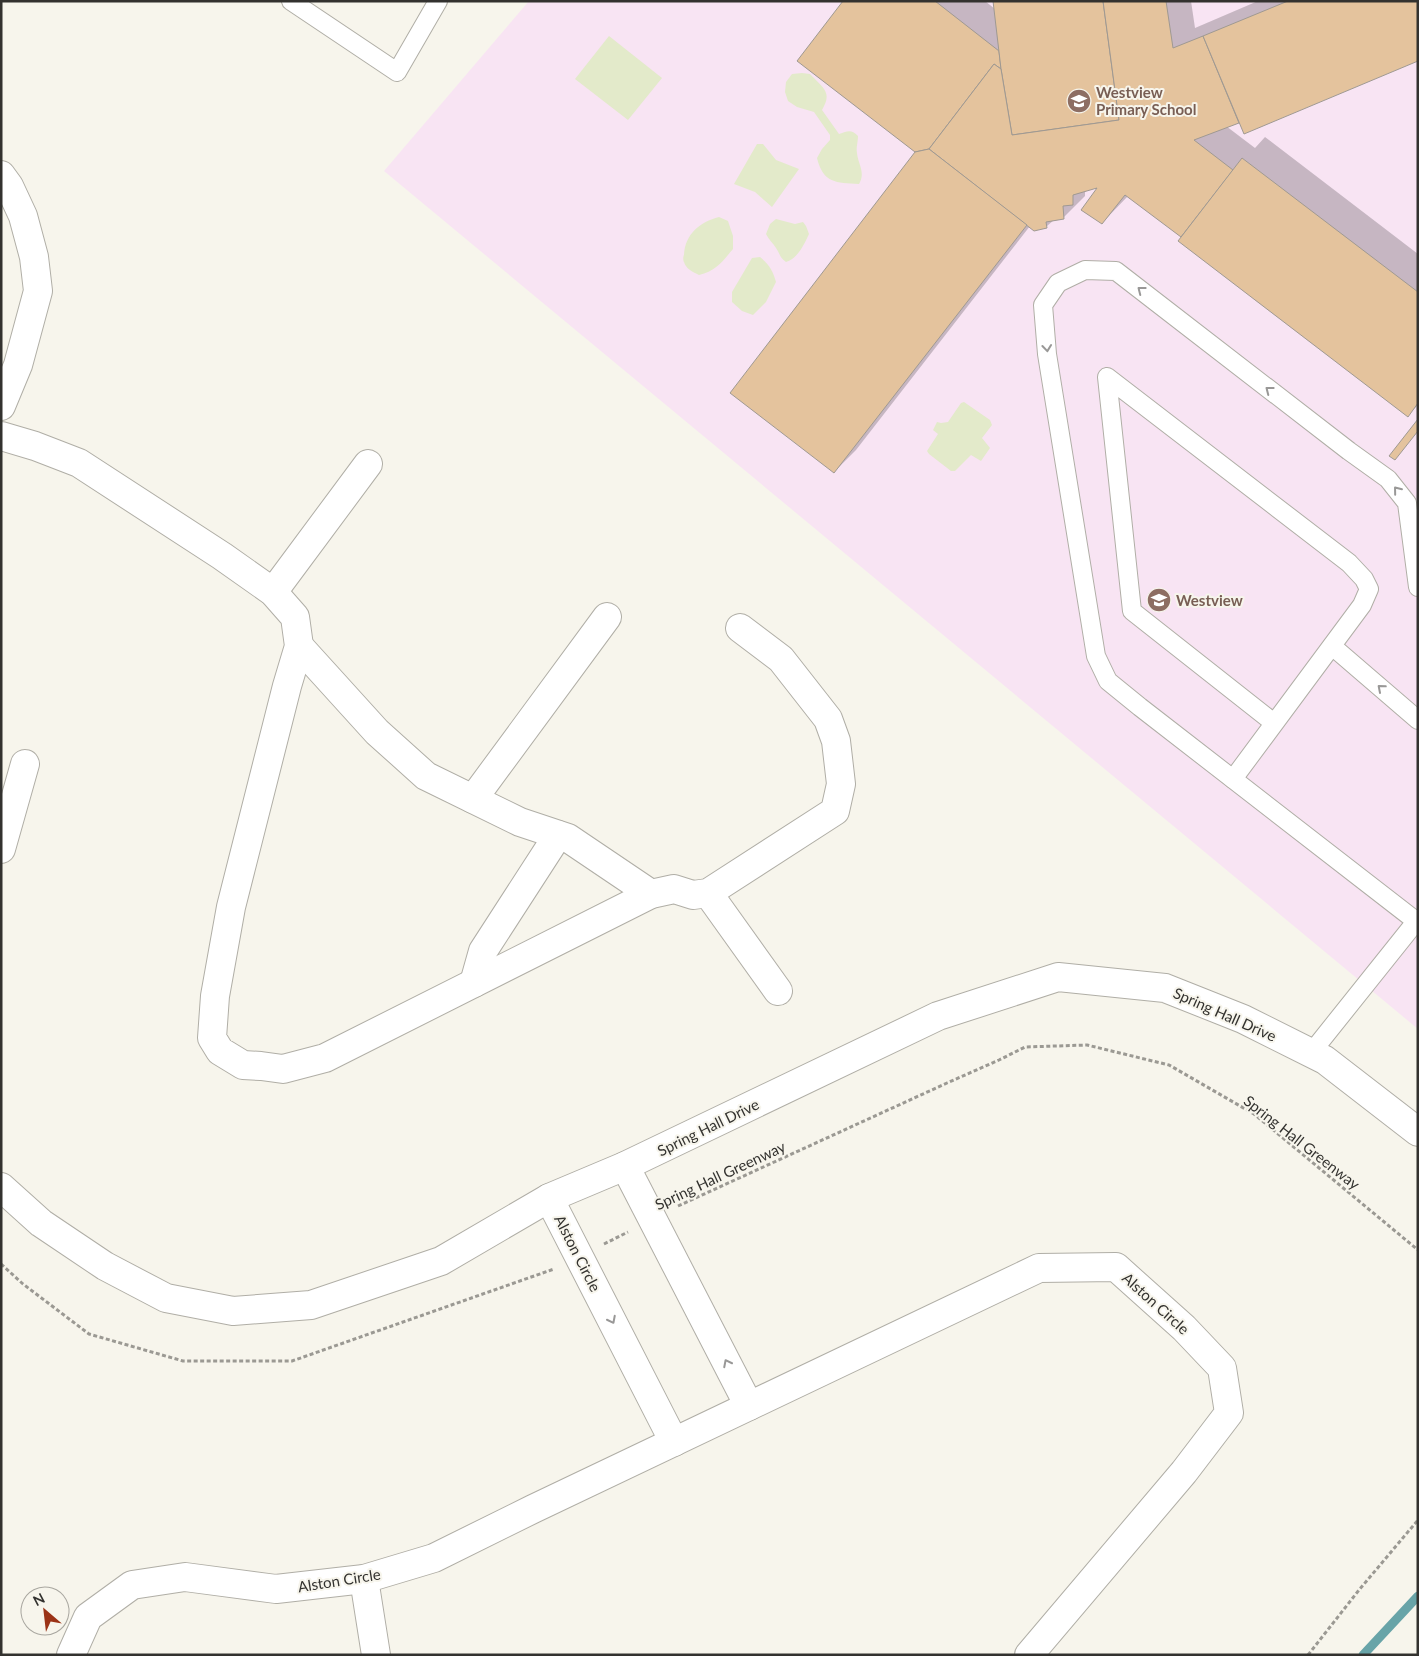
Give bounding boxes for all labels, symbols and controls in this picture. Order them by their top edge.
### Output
place label: Westview Primary School [1096,83,1196,118]
school or university icon: Westview Primary School [1066,88,1092,114]
one-way arrow [1138,288,1147,296]
one-way arrow [1041,344,1052,352]
one-way arrow [1266,387,1275,396]
one-way arrow [1394,487,1402,496]
school or university icon: Westview [1146,587,1172,613]
place label: Westview [1176,591,1243,609]
one-way arrow [1378,686,1387,694]
street label: Spring Hall Drive [1171,983,1279,1045]
street label: Spring Hall Greenway [1241,1091,1364,1193]
street label: Spring Hall Drive [654,1095,762,1159]
street label: Spring Hall Greenway [652,1137,788,1213]
street label: Alston Circle [551,1212,605,1294]
street label: Alston Circle [1119,1268,1193,1338]
one-way arrow [606,1314,616,1323]
one-way arrow [723,1359,733,1368]
street label: Alston Circle [296,1565,382,1595]
north arrow [20,1586,70,1636]
text: N [30,1589,47,1609]

